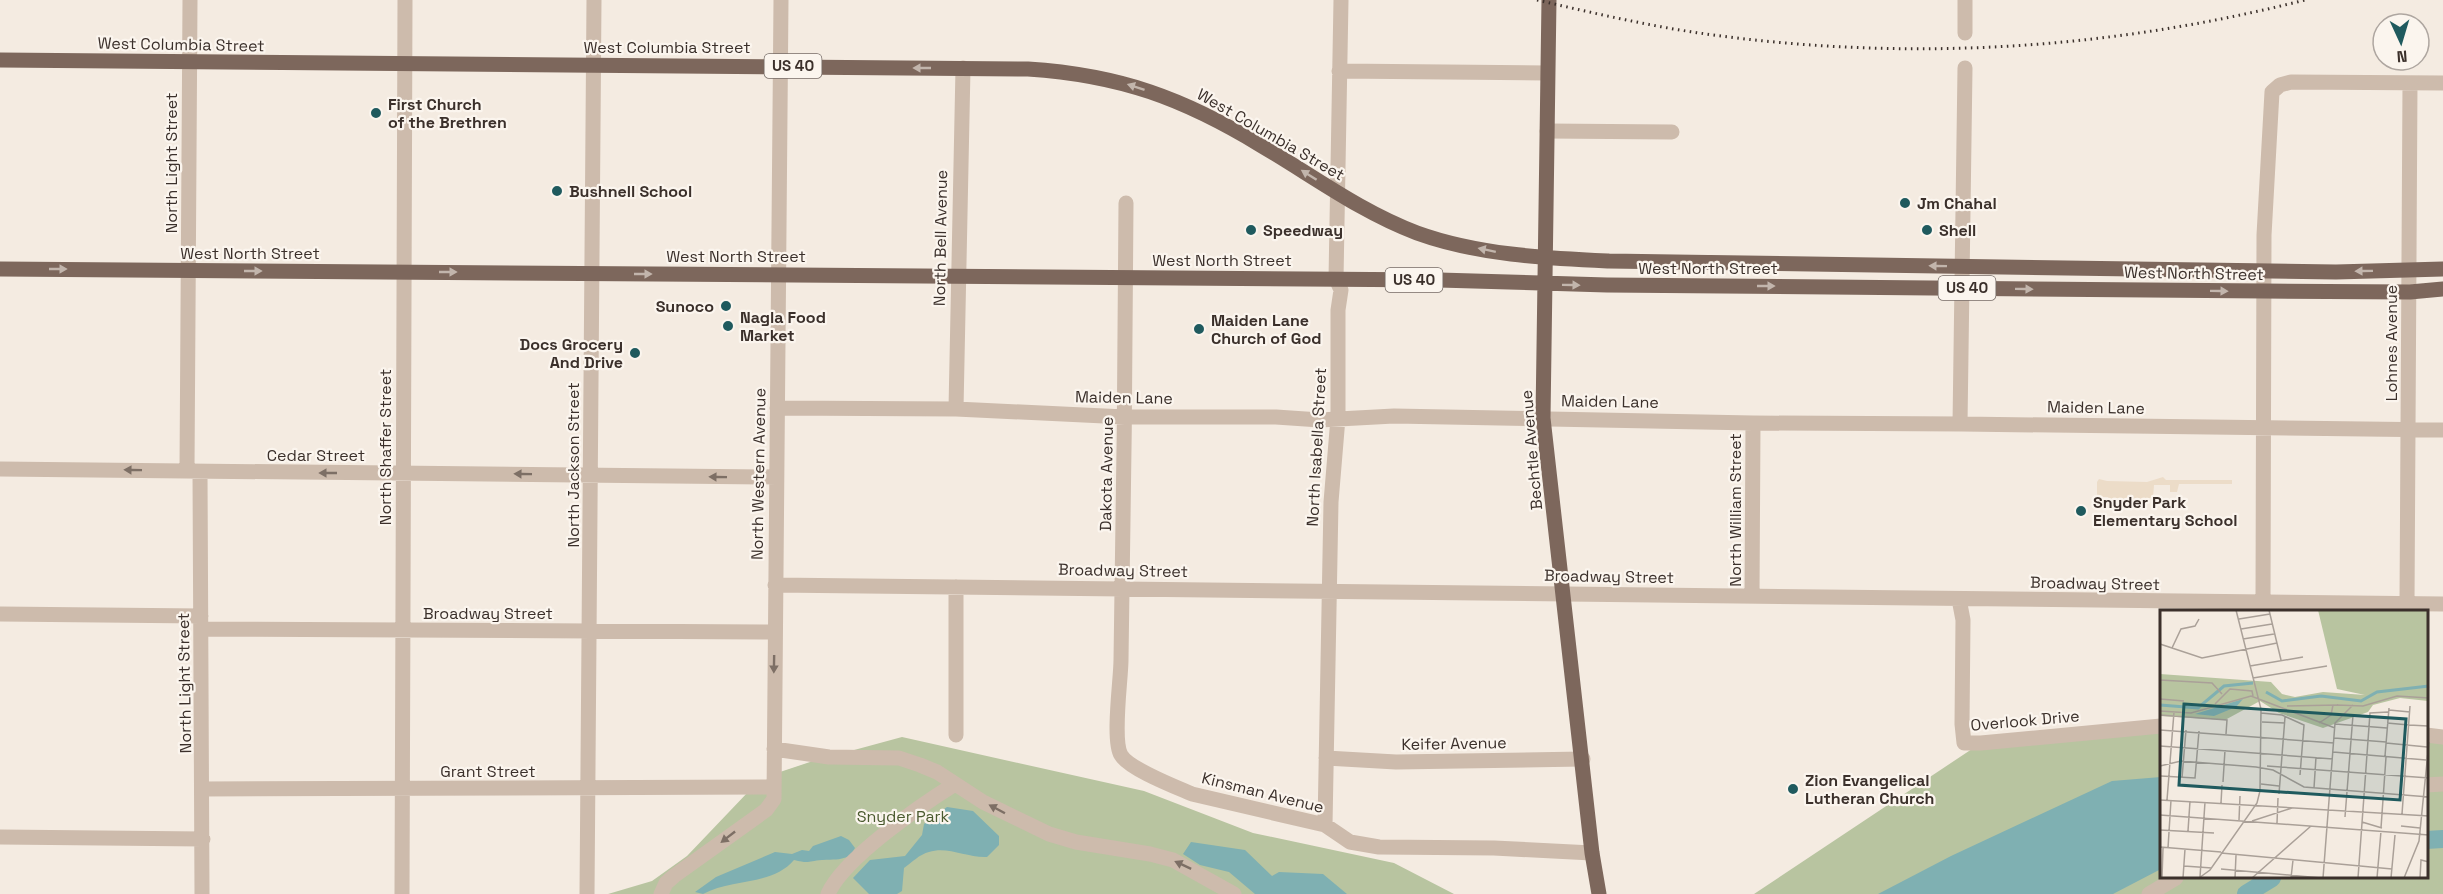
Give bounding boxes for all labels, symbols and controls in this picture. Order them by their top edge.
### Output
north arrow [2371,12,2431,72]
street label: West Columbia Street [97,33,265,56]
street label: West Columbia Street [583,37,751,58]
text: N [2396,46,2408,67]
road number: US 40 [764,54,822,78]
one-way arrow [912,63,931,73]
one-way arrow [1127,81,1145,91]
street label: West Columbia Street [1193,84,1348,185]
street label: North Light Street [161,93,182,233]
place label: First Church of the Brethren [388,94,507,133]
marker: First Church of the Brethren [369,106,383,120]
one-way arrow [1301,169,1317,180]
street label: North Bell Avenue [929,170,952,306]
place label: Bushnell School [569,181,692,202]
marker: Bushnell School [550,184,564,198]
place label: Jm Chahal [1917,193,1997,214]
marker: Jm Chahal [1898,196,1912,210]
place label: Speedway [1263,220,1343,241]
place label: Shell [1939,220,1976,241]
marker: Speedway [1244,223,1258,237]
marker: Shell [1920,223,1934,237]
street label: West North Street [180,243,320,264]
one-way arrow [1477,245,1496,254]
street label: West North Street [666,246,806,267]
street label: West North Street [1152,250,1292,271]
street label: West North Street [1638,258,1778,279]
one-way arrow [1928,262,1947,271]
street label: West North Street [2124,262,2264,285]
one-way arrow [49,264,68,274]
one-way arrow [244,266,263,276]
one-way arrow [2354,266,2373,276]
one-way arrow [439,267,458,277]
road number: US 40 [1386,268,1442,292]
one-way arrow [634,269,653,279]
road number: US 40 [1938,276,1996,300]
one-way arrow [1562,280,1581,289]
one-way arrow [1757,281,1776,291]
one-way arrow [2015,284,2034,293]
street label: Lohnes Avenue [2381,285,2402,401]
one-way arrow [2210,286,2229,296]
place label: Sunoco [656,296,714,317]
marker: Sunoco [719,299,733,313]
place label: Nagla Food Market [740,307,826,346]
place label: Maiden Lane Church of God [1211,310,1321,349]
marker: Nagla Food Market [721,319,735,333]
marker: Maiden Lane Church of God [1192,322,1206,336]
place label: Docs Grocery And Drive [519,334,623,373]
marker: Docs Grocery And Drive [628,346,642,360]
street label: North Isabella Street [1302,367,1331,527]
street label: North Shaffer Street [375,369,396,525]
street label: North Jackson Street [563,382,584,548]
street label: Maiden Lane [1075,386,1173,409]
street label: North Western Avenue [747,388,770,560]
street label: Bechtle Avenue [1516,389,1547,511]
street label: Maiden Lane [1561,390,1659,413]
street label: Maiden Lane [2047,396,2145,419]
street label: Dakota Avenue [1095,417,1118,531]
street label: North William Street [1725,433,1746,587]
street label: Cedar Street [267,445,365,466]
one-way arrow [123,465,142,475]
one-way arrow [318,468,337,478]
one-way arrow [513,470,532,479]
one-way arrow [708,472,727,481]
place label: Snyder Park Elementary School [2093,492,2237,531]
marker: Snyder Park Elementary School [2074,504,2088,518]
street label: Broadway Street [1058,559,1188,582]
street label: Broadway Street [1544,565,1674,588]
street label: Broadway Street [2030,572,2160,595]
street label: Broadway Street [423,603,553,624]
inset map [2160,610,2428,879]
street label: North Light Street [173,612,196,754]
one-way arrow [770,655,779,674]
street label: Overlook Drive [1970,705,2080,736]
street label: Keifer Avenue [1401,732,1507,755]
street label: Grant Street [440,761,536,782]
street label: Kinsman Avenue [1200,767,1326,818]
place label: Zion Evangelical Lutheran Church [1805,770,1934,809]
marker: Zion Evangelical Lutheran Church [1786,782,1800,796]
one-way arrow [989,804,1006,814]
park label: Snyder Park [857,806,950,827]
one-way arrow [721,831,737,843]
one-way arrow [1173,860,1191,870]

